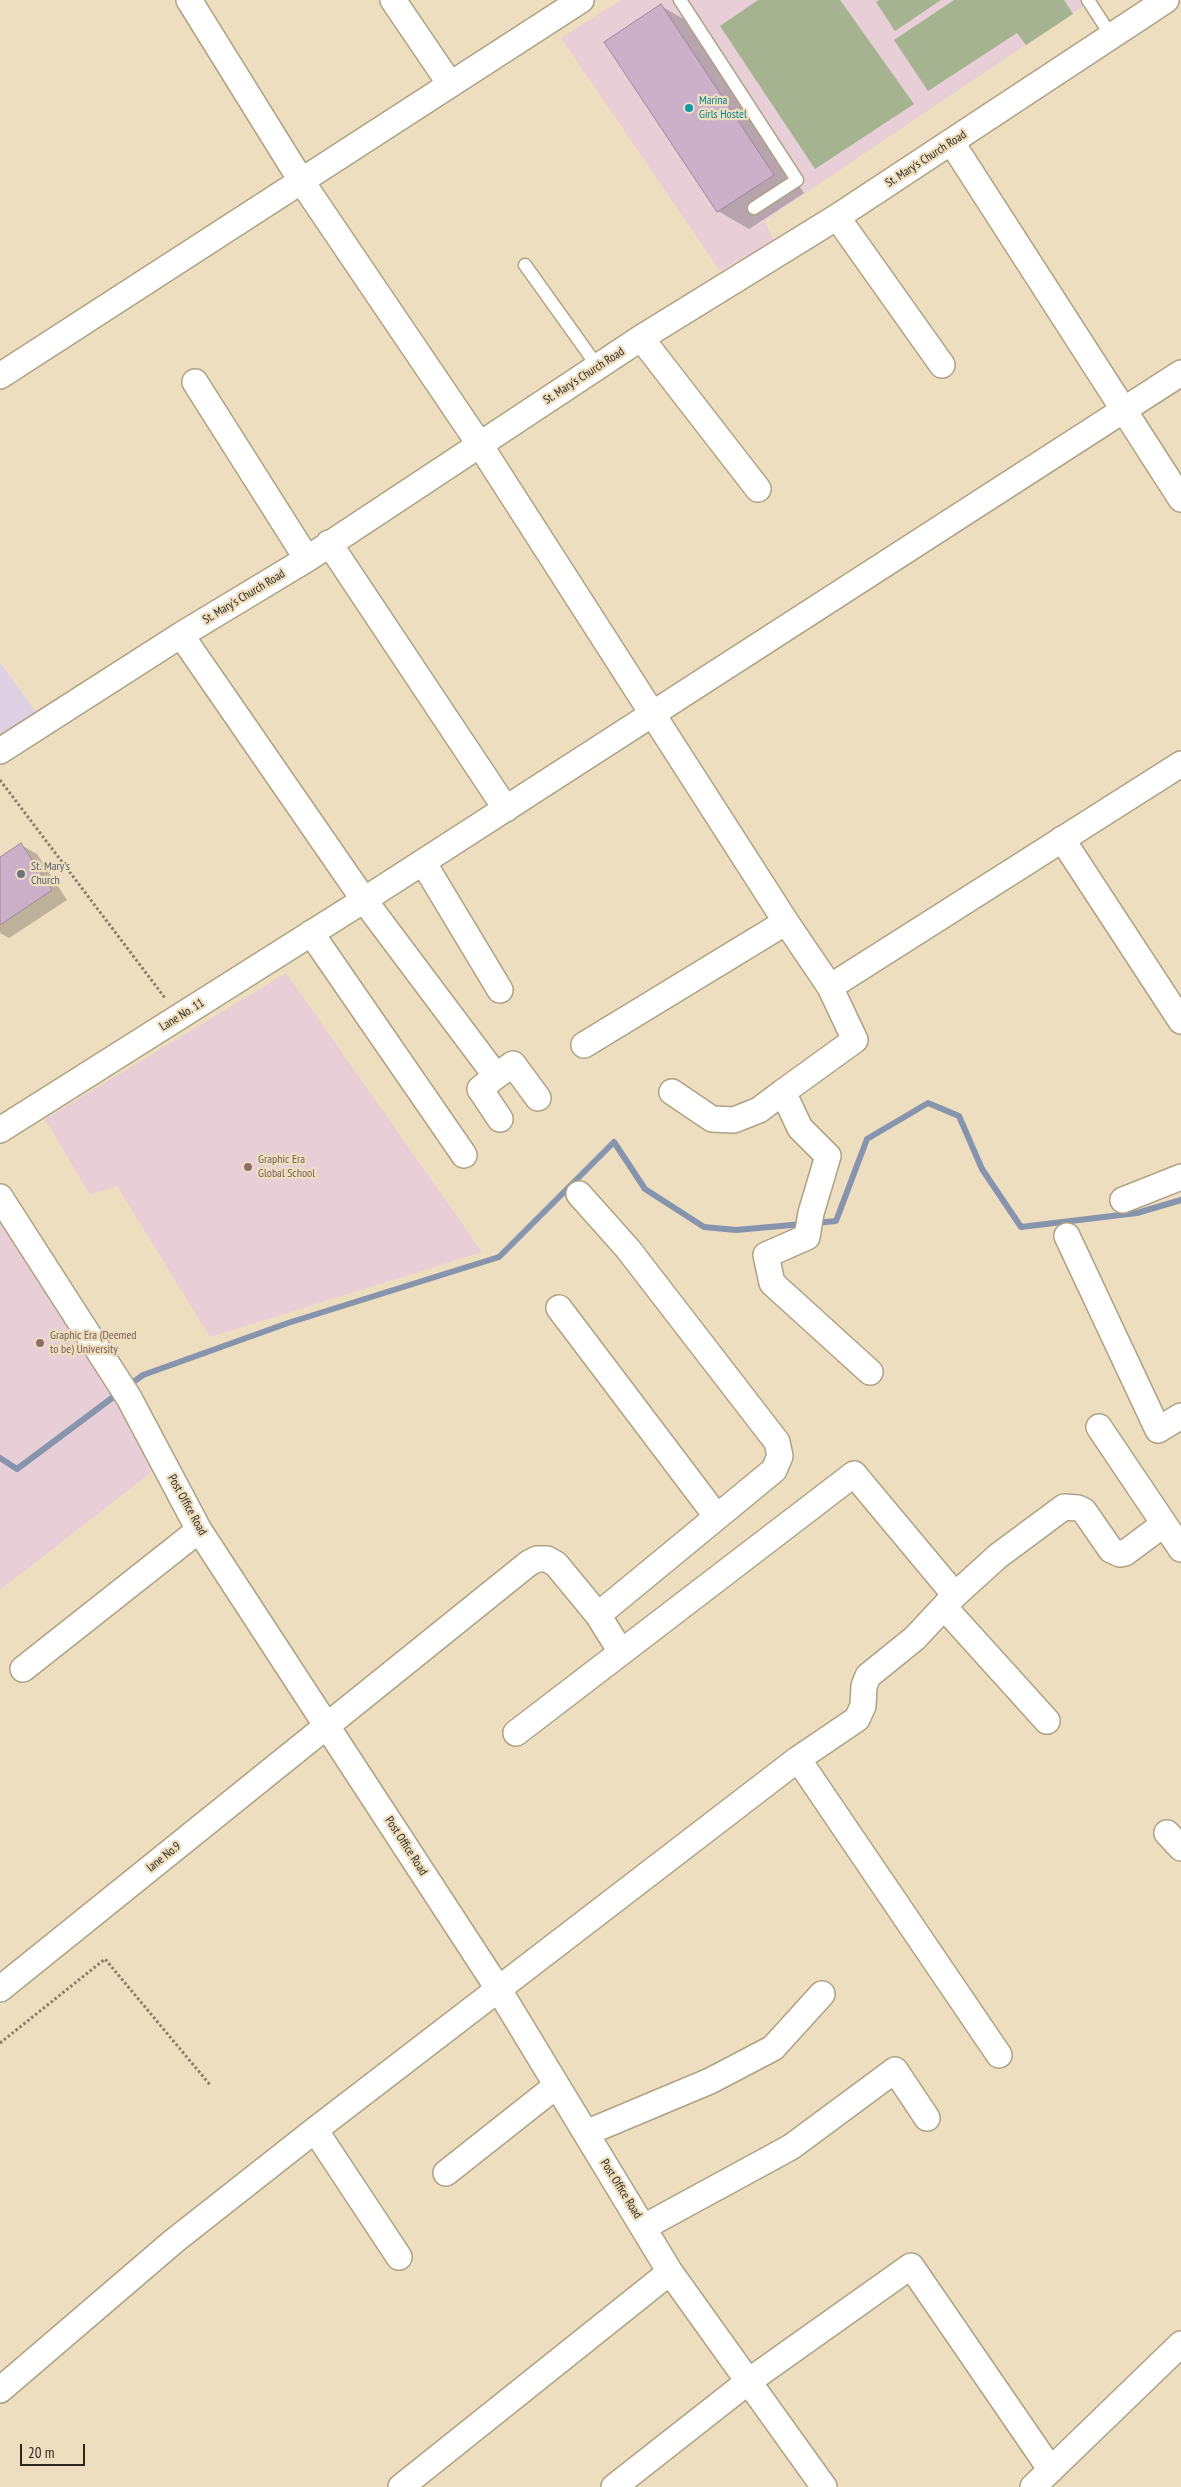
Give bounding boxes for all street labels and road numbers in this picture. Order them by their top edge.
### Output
street label: St. Mary's Church Road [883,128,969,190]
street label: St. Mary's Church Road [541,345,627,407]
street label: St. Mary's Church Road [200,567,288,627]
street label: Lane No. 11 [157,996,207,1034]
street label: Post Office Road [164,1472,210,1538]
street label: Post Office Road [382,1814,430,1878]
street label: lane No.9 [144,1839,184,1875]
street label: Post Office Road [597,2157,645,2221]

